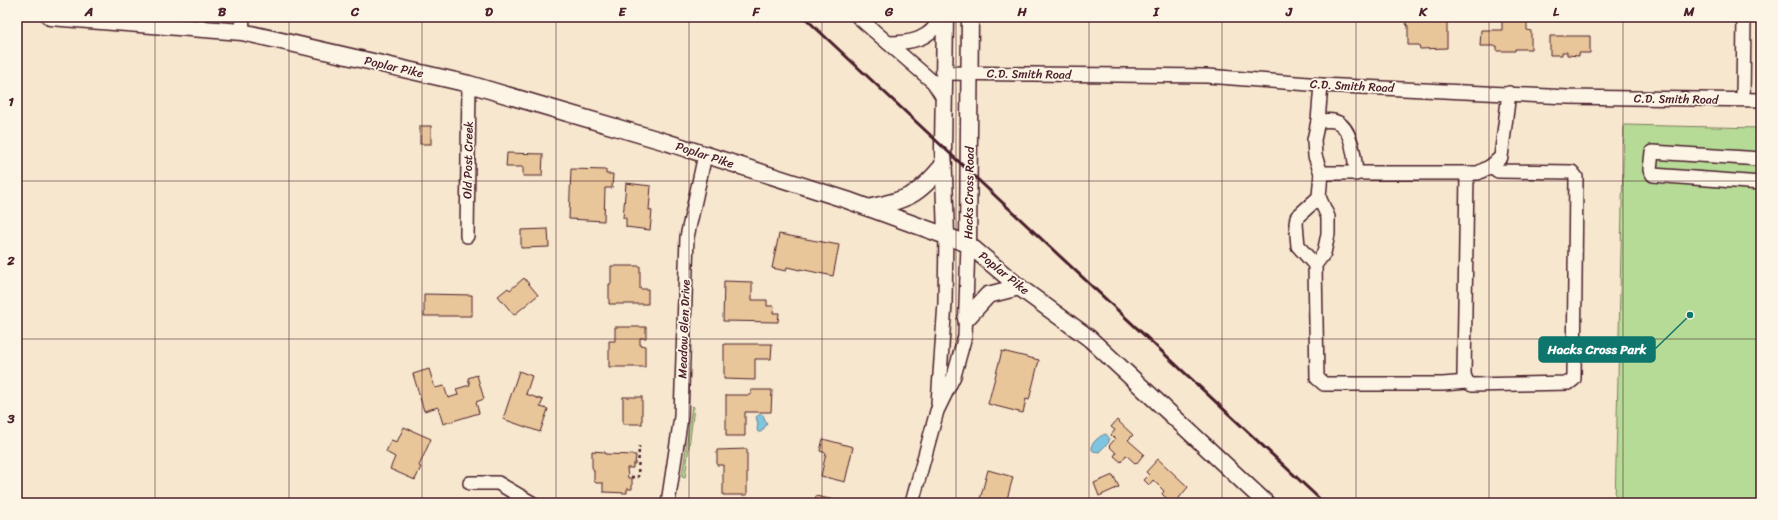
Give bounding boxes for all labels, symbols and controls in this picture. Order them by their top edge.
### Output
text: A [84,0,93,23]
text: B [218,0,227,23]
text: C [350,0,360,23]
text: D [485,0,493,23]
text: E [618,0,627,23]
text: F [751,0,760,23]
text: G [884,0,894,23]
text: H [1016,0,1027,23]
text: I [1152,0,1160,23]
text: J [1285,0,1293,23]
text: K [1418,0,1428,23]
text: L [1553,0,1560,23]
text: M [1683,0,1695,23]
street label: Poplar Pike [362,49,426,85]
street label: C.D. Smith Road [987,62,1073,86]
street label: C.D. Smith Road [1309,73,1396,99]
street label: C.D. Smith Road [1634,87,1720,111]
text: 1 [8,90,14,113]
street label: Old Post Creek [456,121,480,199]
street label: Poplar Pike [673,135,737,175]
street label: Hacks Cross Road [957,145,981,239]
street label: Poplar Pike [974,245,1034,301]
text: 2 [6,249,15,272]
street label: Meadow Glen Drive [671,279,697,379]
callout: Hacks Cross Park [1539,337,1655,362]
text: Hacks Cross Park [1547,338,1647,361]
text: 3 [6,407,15,430]

